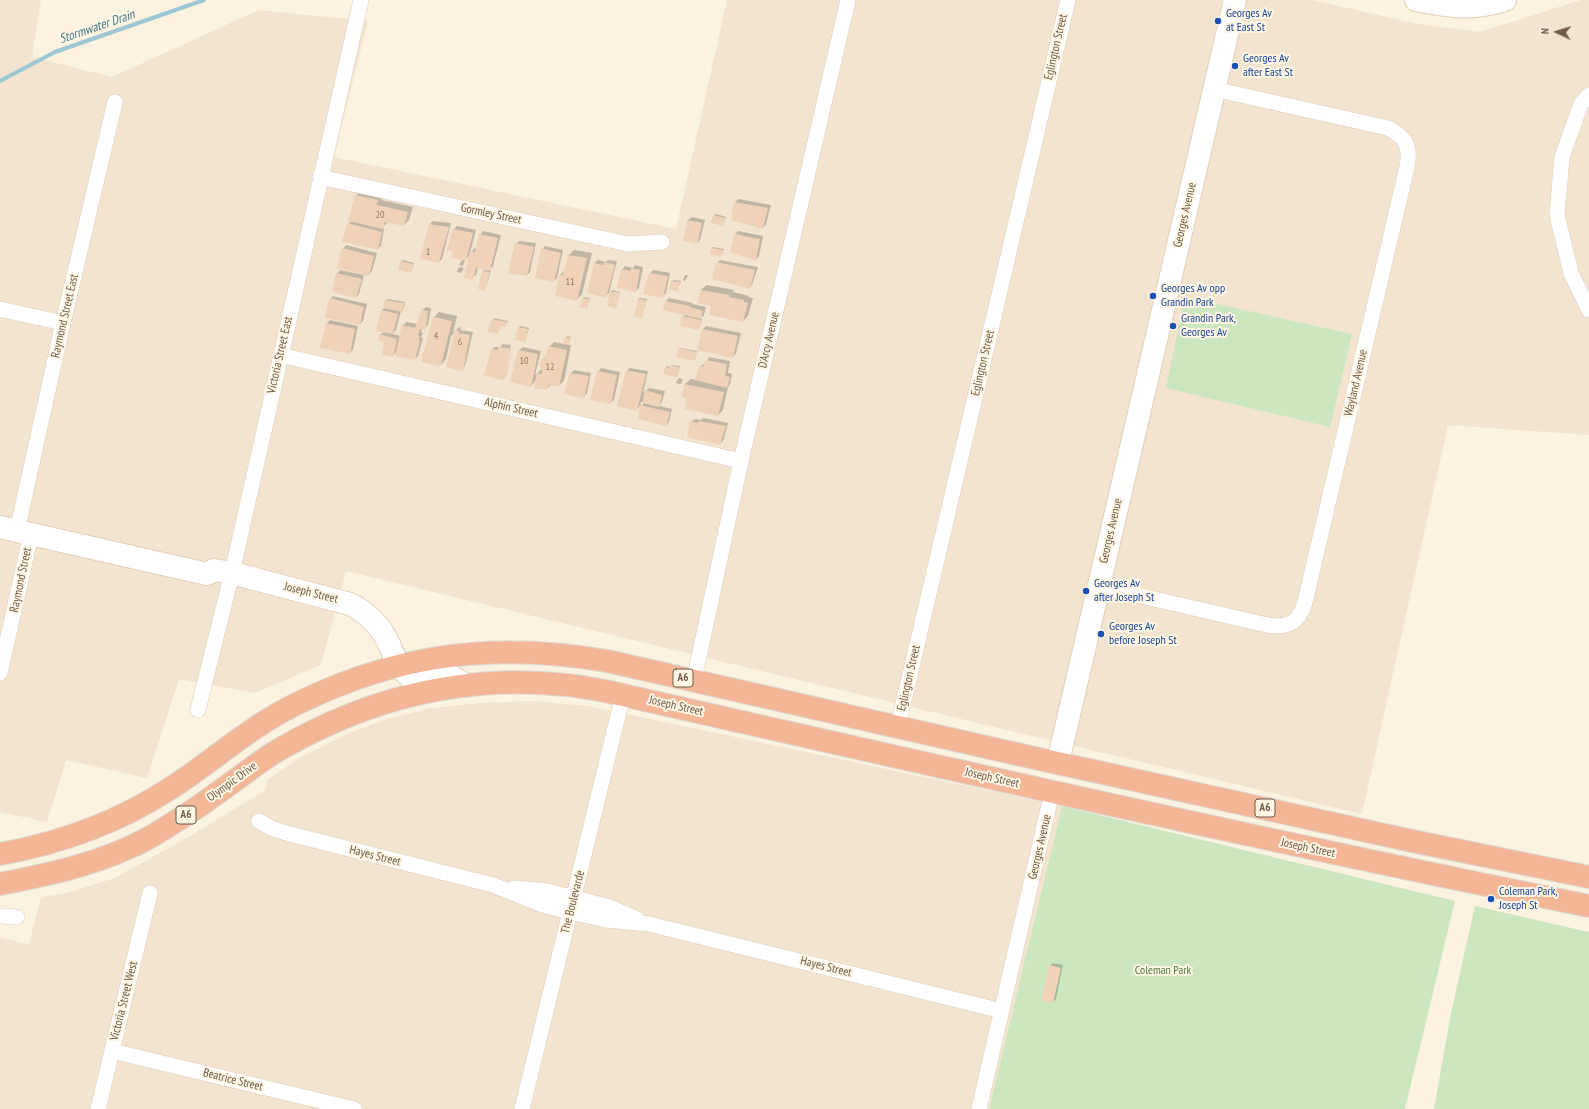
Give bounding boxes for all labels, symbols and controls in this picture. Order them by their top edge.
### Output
water label: Stormwater Drain [57,7,137,47]
place label: Georges Av at East St [1226,7,1272,35]
north arrow [1537,12,1577,52]
street label: Eglington Street [1041,13,1071,81]
marker: Georges Av at East St [1213,16,1223,26]
text: N [1538,28,1552,35]
place label: Georges Av after East St [1243,52,1293,80]
marker: Georges Av after East St [1230,61,1240,71]
street label: Georges Avenue [1171,181,1199,249]
street label: Gormley Street [459,201,523,227]
house number: 20 [376,209,384,221]
house number: 1 [426,246,430,258]
street label: Raymond Street East [48,273,82,359]
house number: 11 [566,276,574,288]
place label: Georges Av opp Grandin Park [1161,282,1225,310]
marker: Georges Av opp Grandin Park [1148,291,1158,301]
street label: D'Arcy Avenue [756,310,782,370]
place label: Grandin Park, Georges Av [1181,312,1236,340]
street label: Victoria Street East [264,315,296,395]
marker: Grandin Park, Georges Av [1168,321,1178,331]
street label: Eglington Street [968,329,998,397]
house number: 4 [434,330,438,342]
house number: 6 [458,336,462,348]
street label: Wayland Avenue [1341,348,1371,418]
house number: 10 [520,355,528,367]
house number: 12 [546,361,554,373]
street label: Alphin Street [483,395,539,421]
street label: Georges Avenue [1097,497,1125,565]
street label: Raymond Street [7,546,35,614]
place label: Georges Av after Joseph St [1094,577,1154,605]
street label: Joseph Street [283,579,339,607]
marker: Georges Av after Joseph St [1081,586,1091,596]
place label: Georges Av before Joseph St [1109,620,1177,648]
marker: Georges Av before Joseph St [1096,629,1106,639]
street label: Eglington Street [894,644,924,712]
road number: A6 [673,669,693,687]
street label: Joseph Street [648,693,704,719]
street label: Olympic Drive [204,759,260,805]
street label: Joseph Street [964,765,1020,791]
road number: A6 [1255,799,1275,817]
road number: A6 [176,806,196,824]
street label: Georges Avenue [1026,813,1054,881]
street label: Joseph Street [1280,835,1336,861]
street label: Hayes Street [348,843,402,869]
street label: The Boulevarde [558,869,588,935]
place label: Coleman Park, Joseph St [1499,885,1558,913]
marker: Coleman Park, Joseph St [1486,894,1496,904]
street label: Hayes Street [799,954,853,980]
street label: Victoria Street West [107,960,141,1042]
park label: Coleman Park [1135,964,1191,978]
street label: Beatrice Street [202,1066,264,1094]

